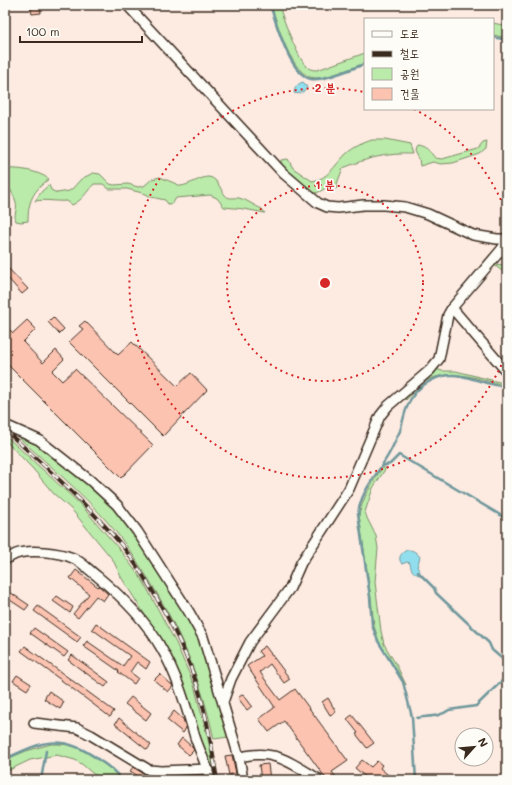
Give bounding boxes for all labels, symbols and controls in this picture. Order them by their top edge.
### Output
scale bar [20,18,142,44]
legend [364,18,494,110]
text: 100 m [26,23,60,39]
text: 도로 [400,25,419,41]
text: 철도 [400,45,419,61]
text: 공원 [400,65,419,81]
text: 2 분 [315,79,336,95]
text: 건물 [400,85,420,101]
text: 1 분 [315,176,335,192]
centre of rings [318,276,332,290]
north arrow [454,727,494,767]
text: N [475,735,492,749]

